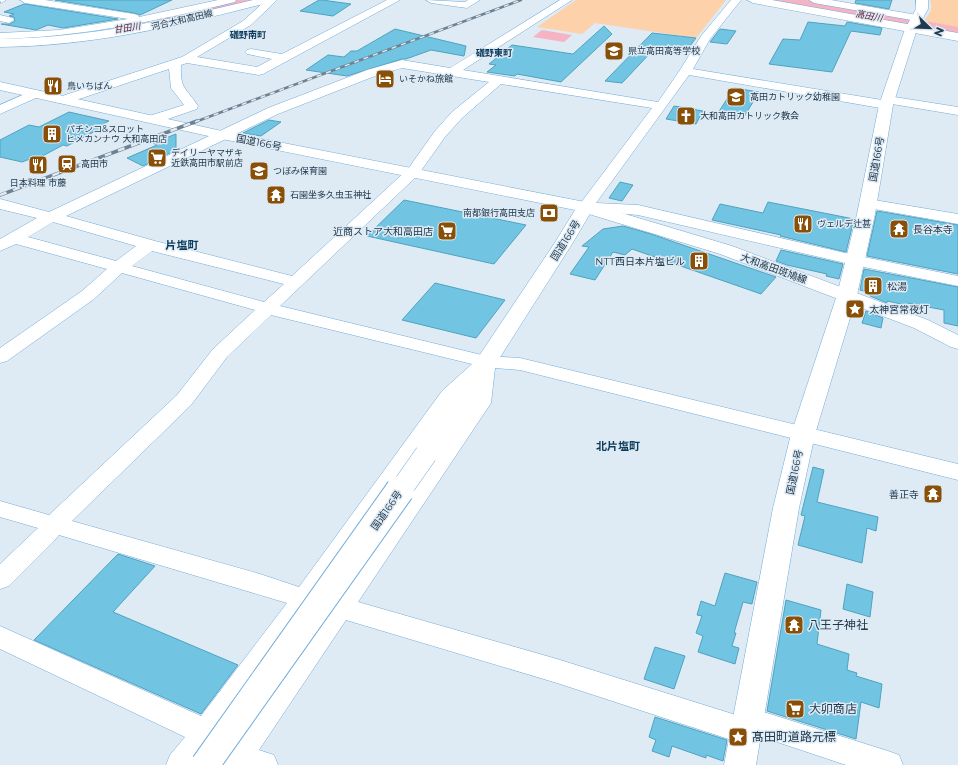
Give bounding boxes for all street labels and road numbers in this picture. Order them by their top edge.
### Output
street label: 河合大和高田線 [150,7,215,32]
street label: 国道166号 [235,132,283,153]
street label: 国道166号 [866,135,887,183]
street label: 国道166号 [548,217,583,263]
street label: 大和高田斑鳩線 [739,250,809,287]
street label: 国道166号 [783,448,806,496]
street label: 国道166号 [368,488,405,533]

